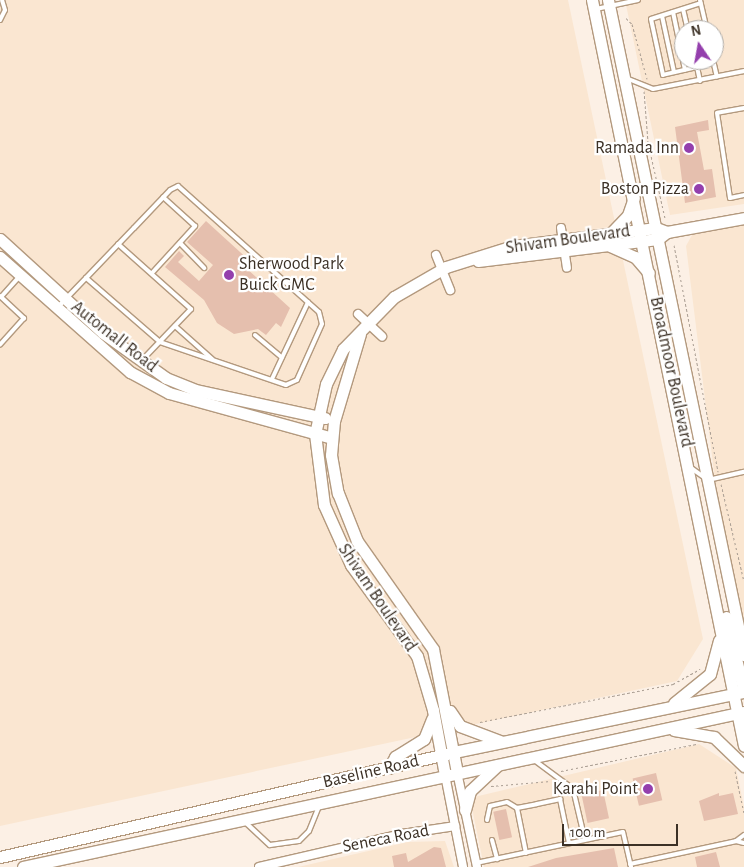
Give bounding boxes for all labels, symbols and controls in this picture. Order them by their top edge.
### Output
north arrow [674,20,724,70]
text: N [690,23,702,39]
place label: Ramada Inn [595,137,679,159]
marker: Ramada Inn [683,142,695,154]
place label: Boston Pizza [601,178,689,200]
marker: Boston Pizza [693,183,705,195]
street label: Shivam Boulevard [504,221,632,259]
place label: Sherwood Park Buick GMC [239,254,344,296]
marker: Sherwood Park Buick GMC [223,269,235,281]
street label: Broadmoor Boulevard [645,295,697,449]
street label: Automall Road [66,297,162,377]
street label: Shivam Boulevard [333,540,421,656]
street label: Baseline Road [321,750,421,794]
place label: Karahi Point [553,778,638,800]
marker: Karahi Point [642,783,654,795]
scale bar [564,814,680,846]
street label: Seneca Road [341,820,431,858]
text: 100 m [570,825,605,840]

